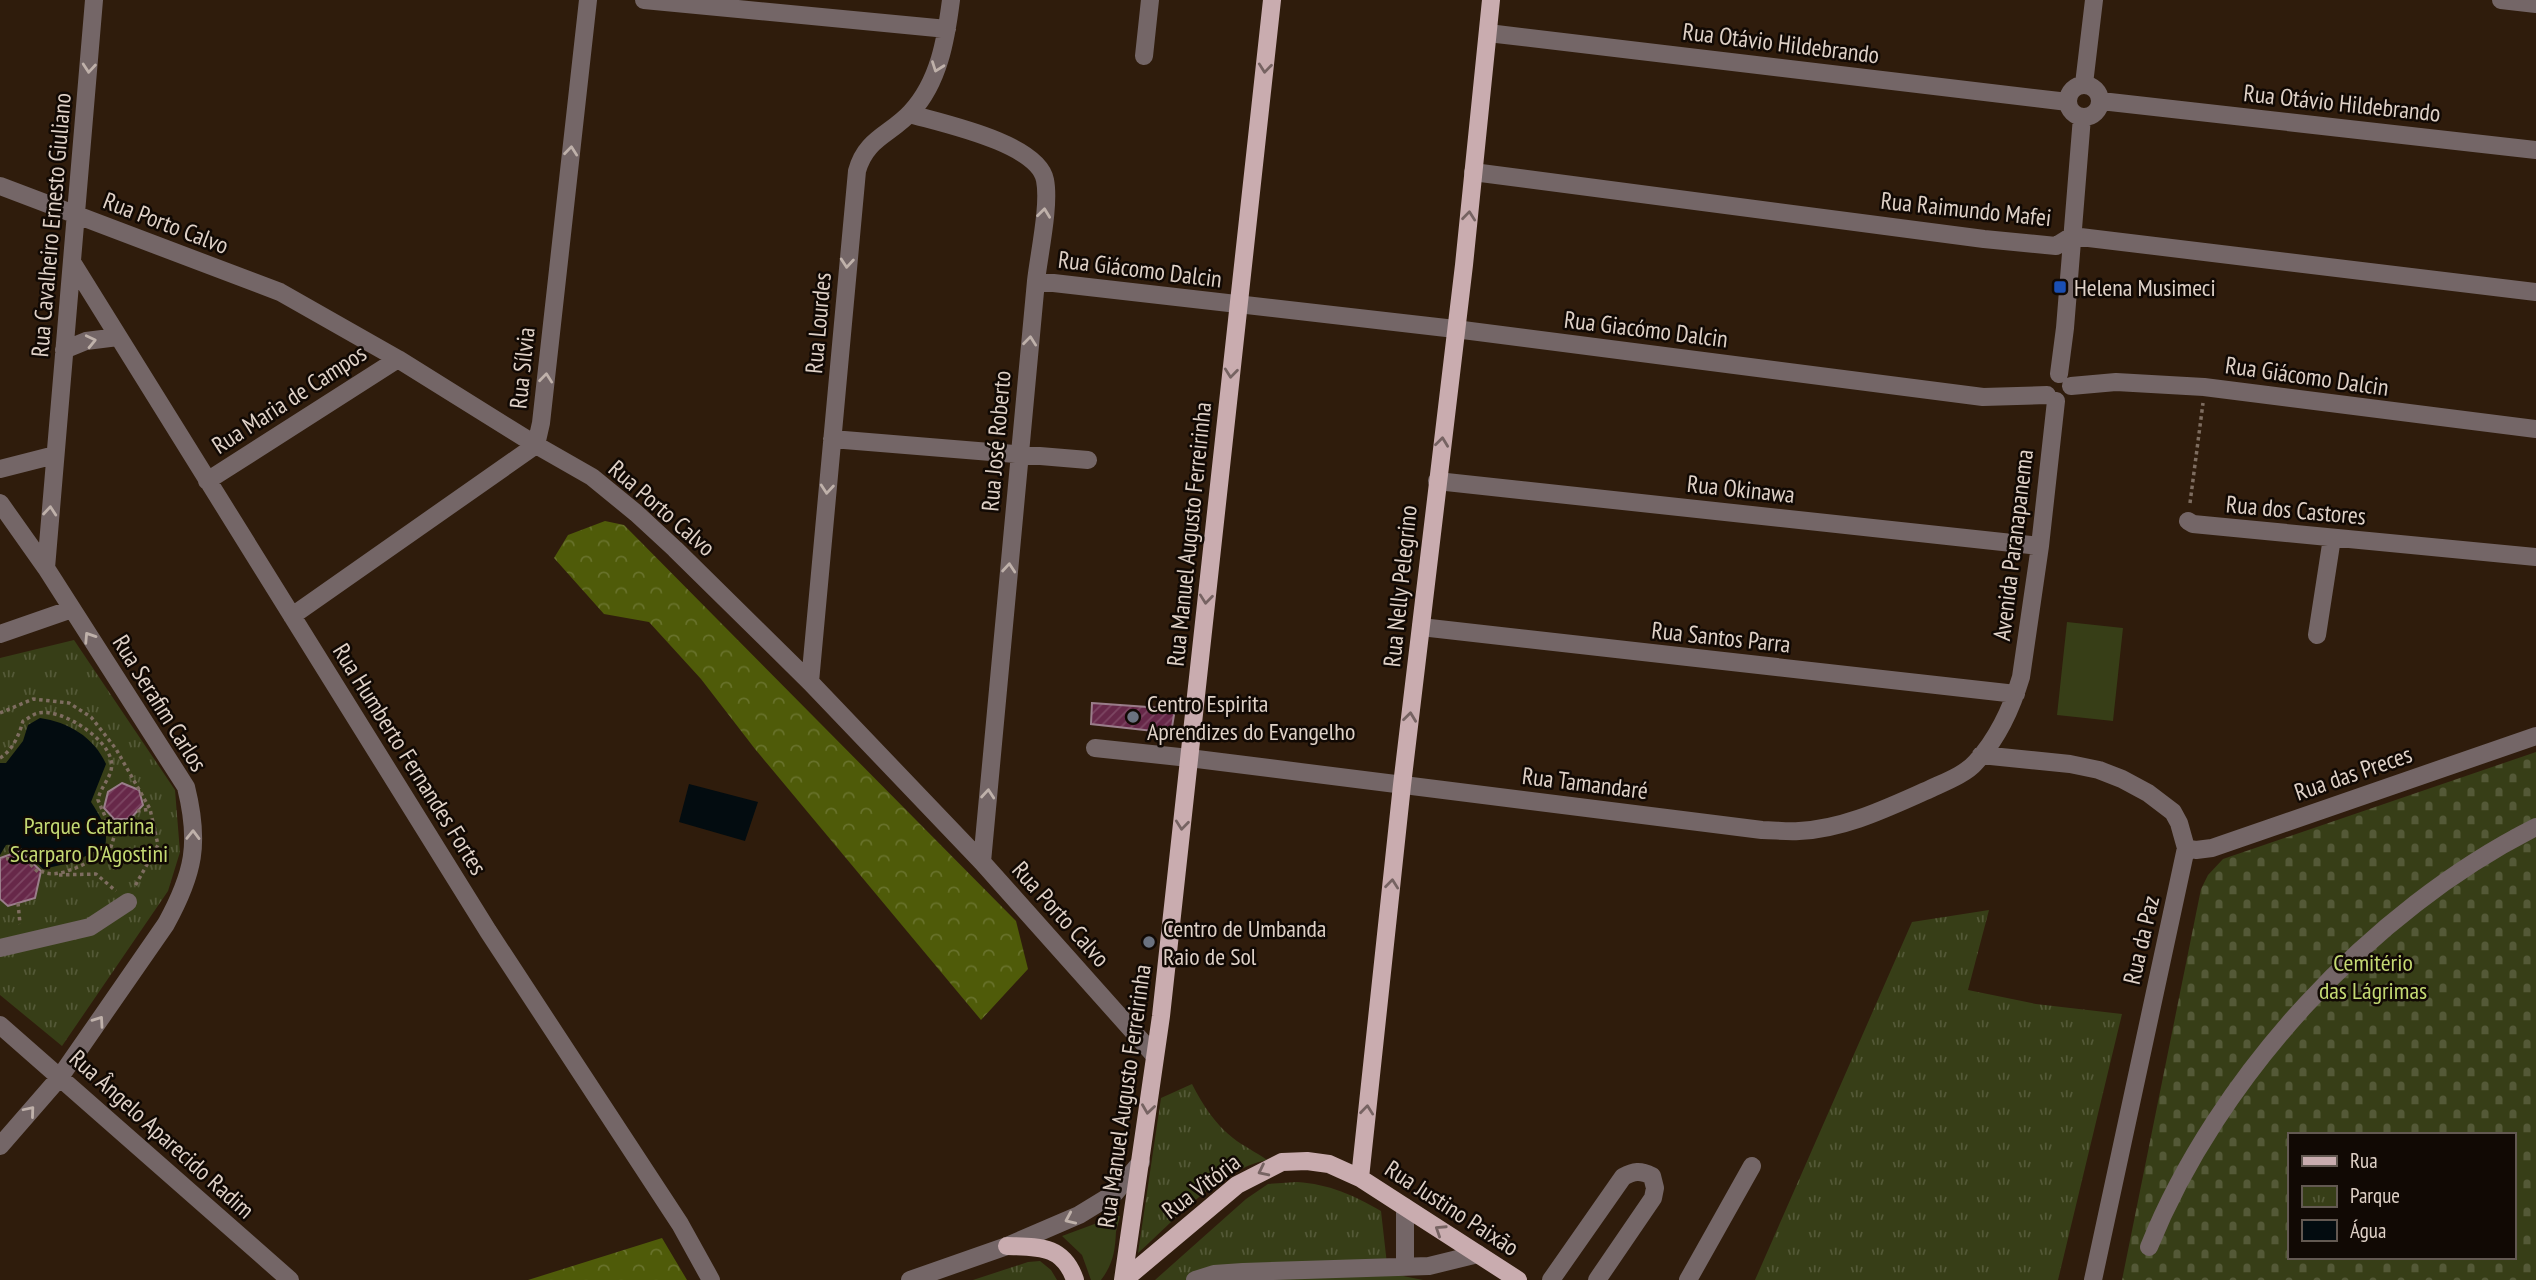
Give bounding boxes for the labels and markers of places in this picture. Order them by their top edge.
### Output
place label: Helena Musimeci [2074,272,2216,303]
marker: Helena Musimeci [2052,279,2068,295]
place label: Centro Espirita Aprendizes do Evangelho [1147,688,1355,747]
marker: Centro Espirita Aprendizes do Evangelho [1125,709,1141,725]
place label: Centro de Umbanda Raio de Sol [1163,913,1326,972]
marker: Centro de Umbanda Raio de Sol [1141,934,1157,950]

